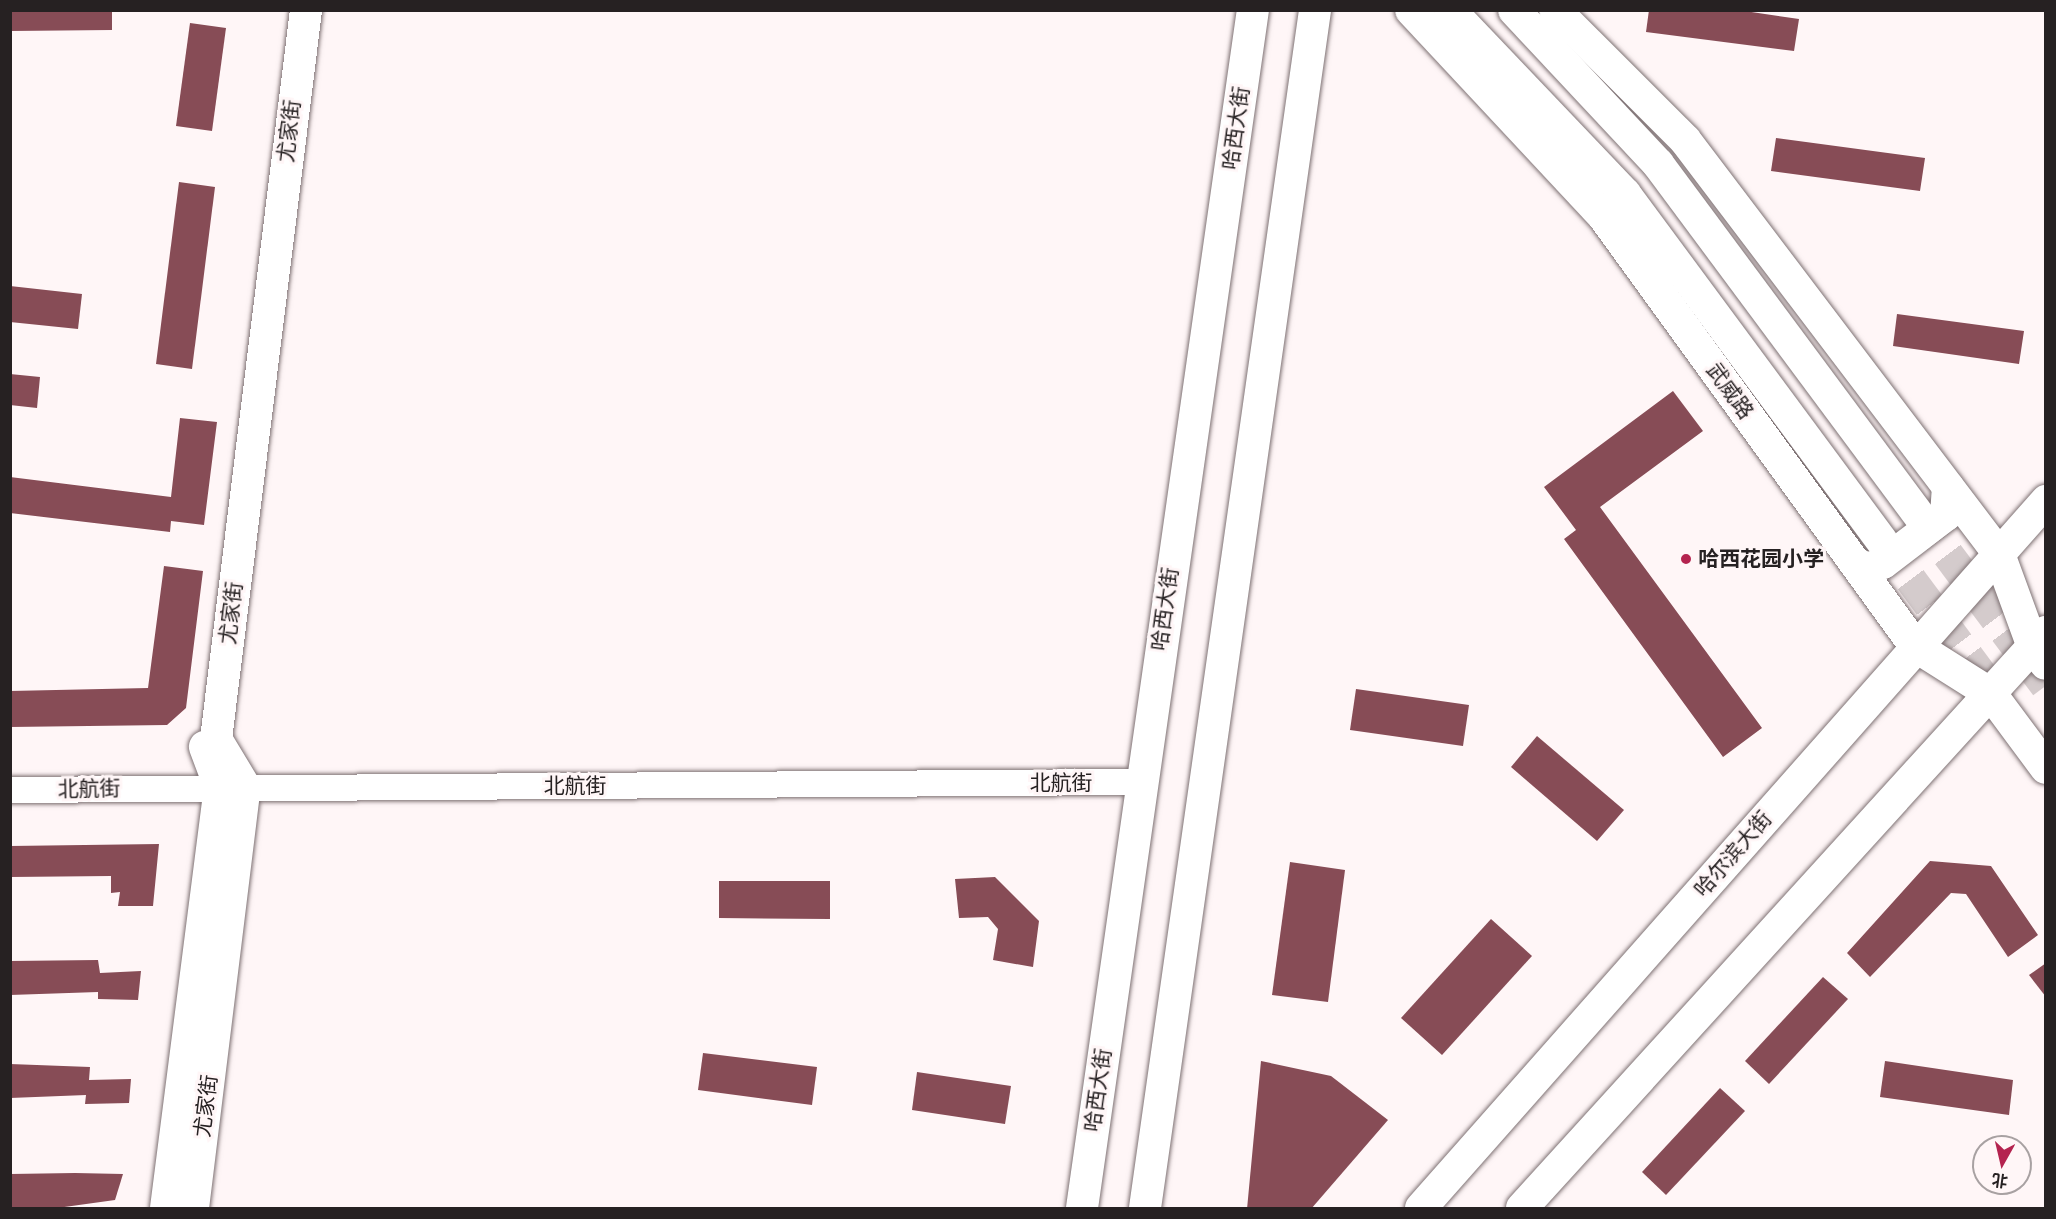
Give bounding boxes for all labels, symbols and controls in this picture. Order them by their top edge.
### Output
street label: 哈西大街 [1218,85,1254,171]
street label: 尤家街 [273,98,305,164]
street label: 武威路 [1701,358,1759,424]
place label: 哈西花园小学 [1698,546,1824,572]
marker: 哈西花园小学 [1679,552,1693,566]
street label: 哈西大街 [1147,566,1183,652]
street label: 尤家街 [215,580,247,646]
street label: 北航街 [1030,770,1092,796]
street label: 北航街 [544,773,606,799]
street label: 北航街 [57,776,121,802]
street label: 哈尔滨大街 [1689,806,1777,902]
street label: 哈西大街 [1080,1047,1116,1133]
street label: 尤家街 [190,1073,222,1139]
north arrow [1972,1135,2032,1195]
text: 北 [1990,1170,2009,1192]

